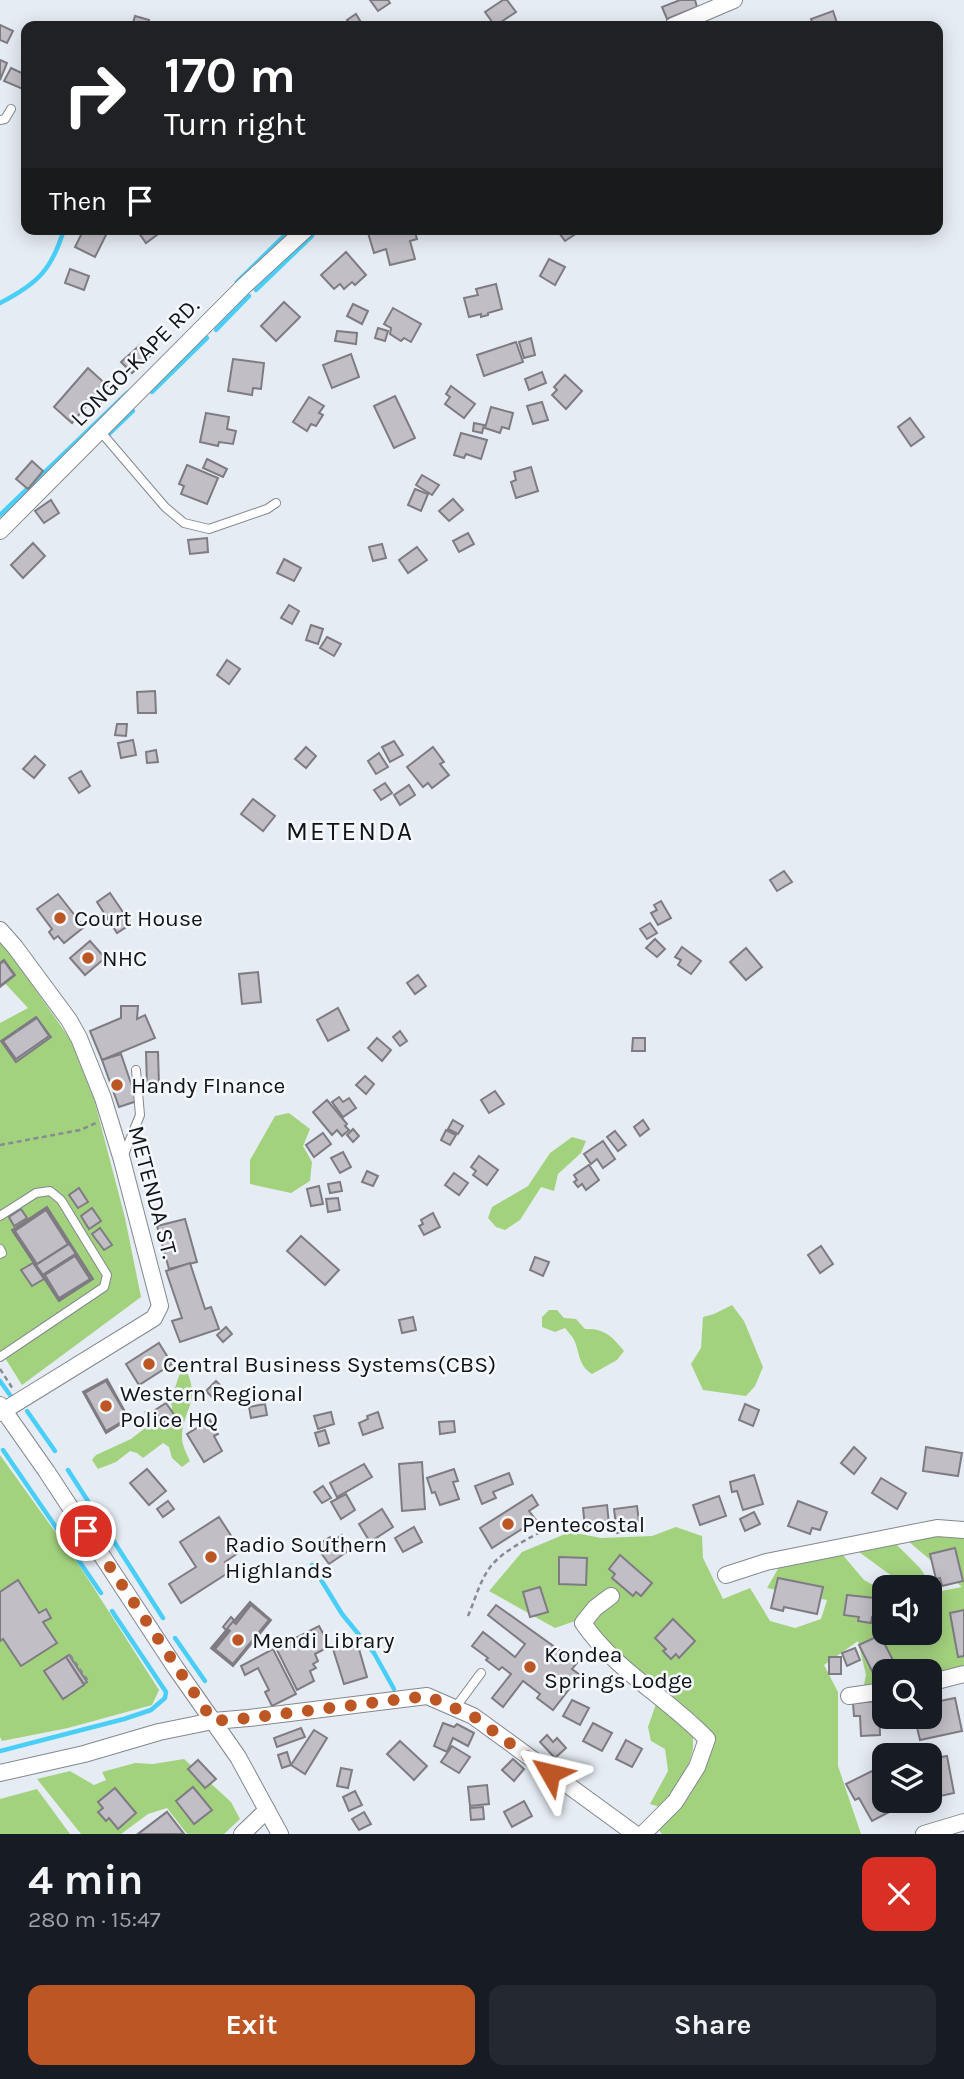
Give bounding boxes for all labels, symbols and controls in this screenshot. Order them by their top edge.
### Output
text: 170 m [164,47,296,104]
icon: right [49,49,140,140]
text: Turn right [164,106,306,143]
icon: arrive [121,182,159,220]
text: Then [49,186,107,217]
street label: LONGO-KAPE RD. [65,292,205,432]
district label: METENDA [286,816,414,847]
place label: Court House [74,905,203,932]
marker: Court House [52,910,68,926]
place label: NHC [102,945,147,972]
marker: NHC [80,950,96,966]
place label: Handy FInance [131,1072,285,1099]
marker: Handy FInance [109,1077,125,1093]
street label: METENDA ST. [122,1123,184,1261]
place label: Central Business Systems(CBS) [163,1351,496,1378]
marker: Central Business Systems(CBS) [141,1356,157,1372]
place label: Western Regional Police HQ [120,1380,303,1433]
marker: Western Regional Police HQ [98,1398,114,1414]
pin [56,1501,116,1561]
place label: Pentecostal [522,1511,645,1538]
icon: arrive [67,1512,105,1550]
marker: Pentecostal [500,1516,516,1532]
place label: Radio Southern Highlands [225,1531,387,1584]
marker: Radio Southern Highlands [203,1549,219,1565]
map controls [872,1575,942,1813]
button: sound [872,1575,942,1645]
place label: Mendi Library [252,1627,395,1654]
marker: Mendi Library [230,1632,246,1648]
place label: Kondea Springs Lodge [544,1641,693,1694]
marker: Kondea Springs Lodge [522,1659,538,1675]
button: search [872,1659,942,1729]
position arrow [513,1736,587,1810]
button: layers [872,1743,942,1813]
text: 4 min [28,1855,143,1905]
button: close [862,1857,936,1931]
text: 280 m · 15:47 [28,1906,161,1933]
button: Exit [28,1985,475,2065]
button: Share [489,1985,936,2065]

